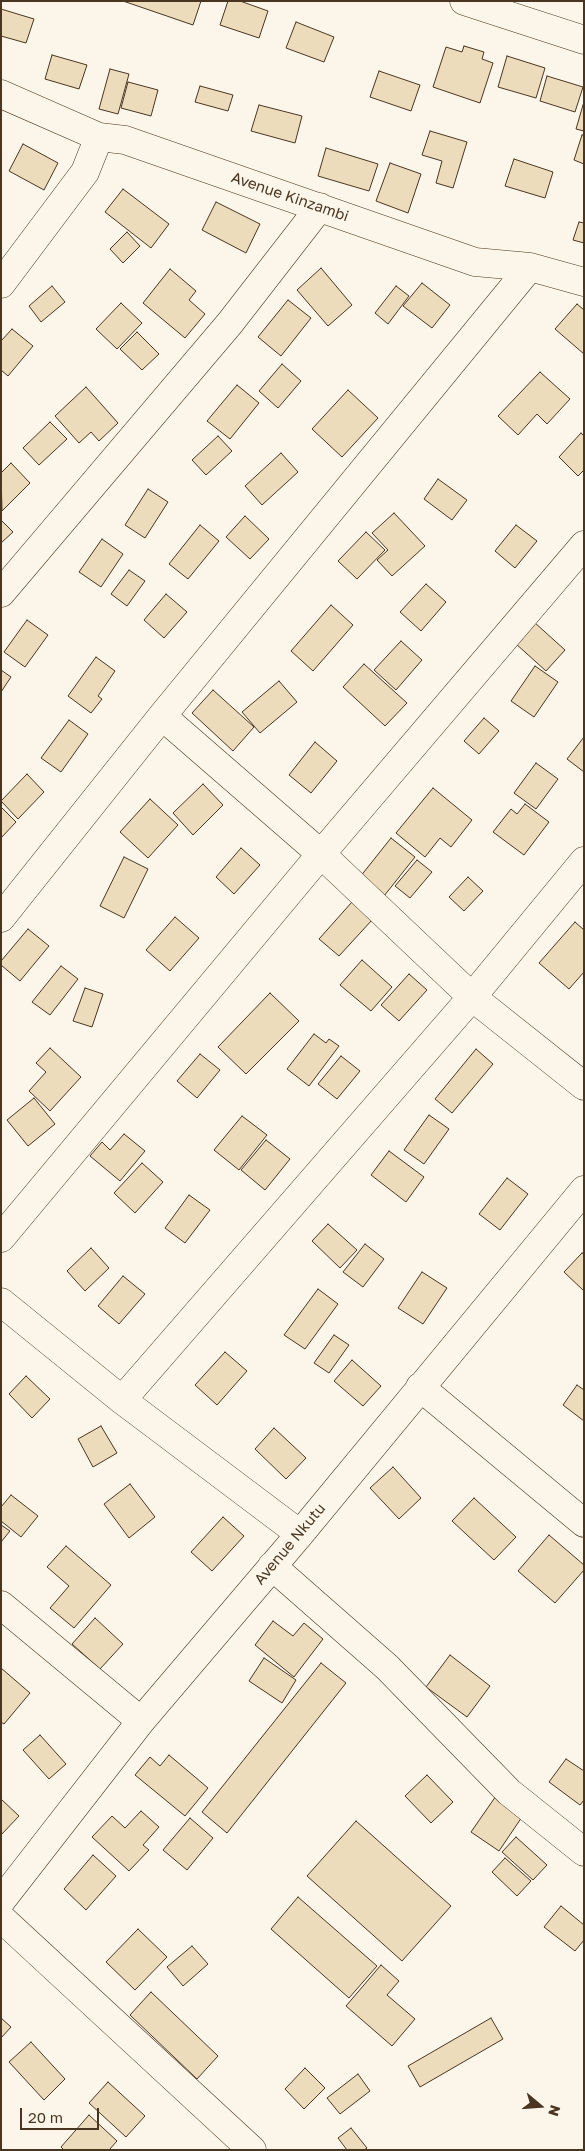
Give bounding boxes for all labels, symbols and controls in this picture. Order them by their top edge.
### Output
street label: Avenue Kinzambi [229,168,351,226]
street label: Avenue Nkutu [251,1500,329,1588]
north arrow [515,2081,565,2131]
scale bar [22,2098,101,2130]
text: N [545,2103,564,2118]
text: 20 m [28,2108,63,2126]

